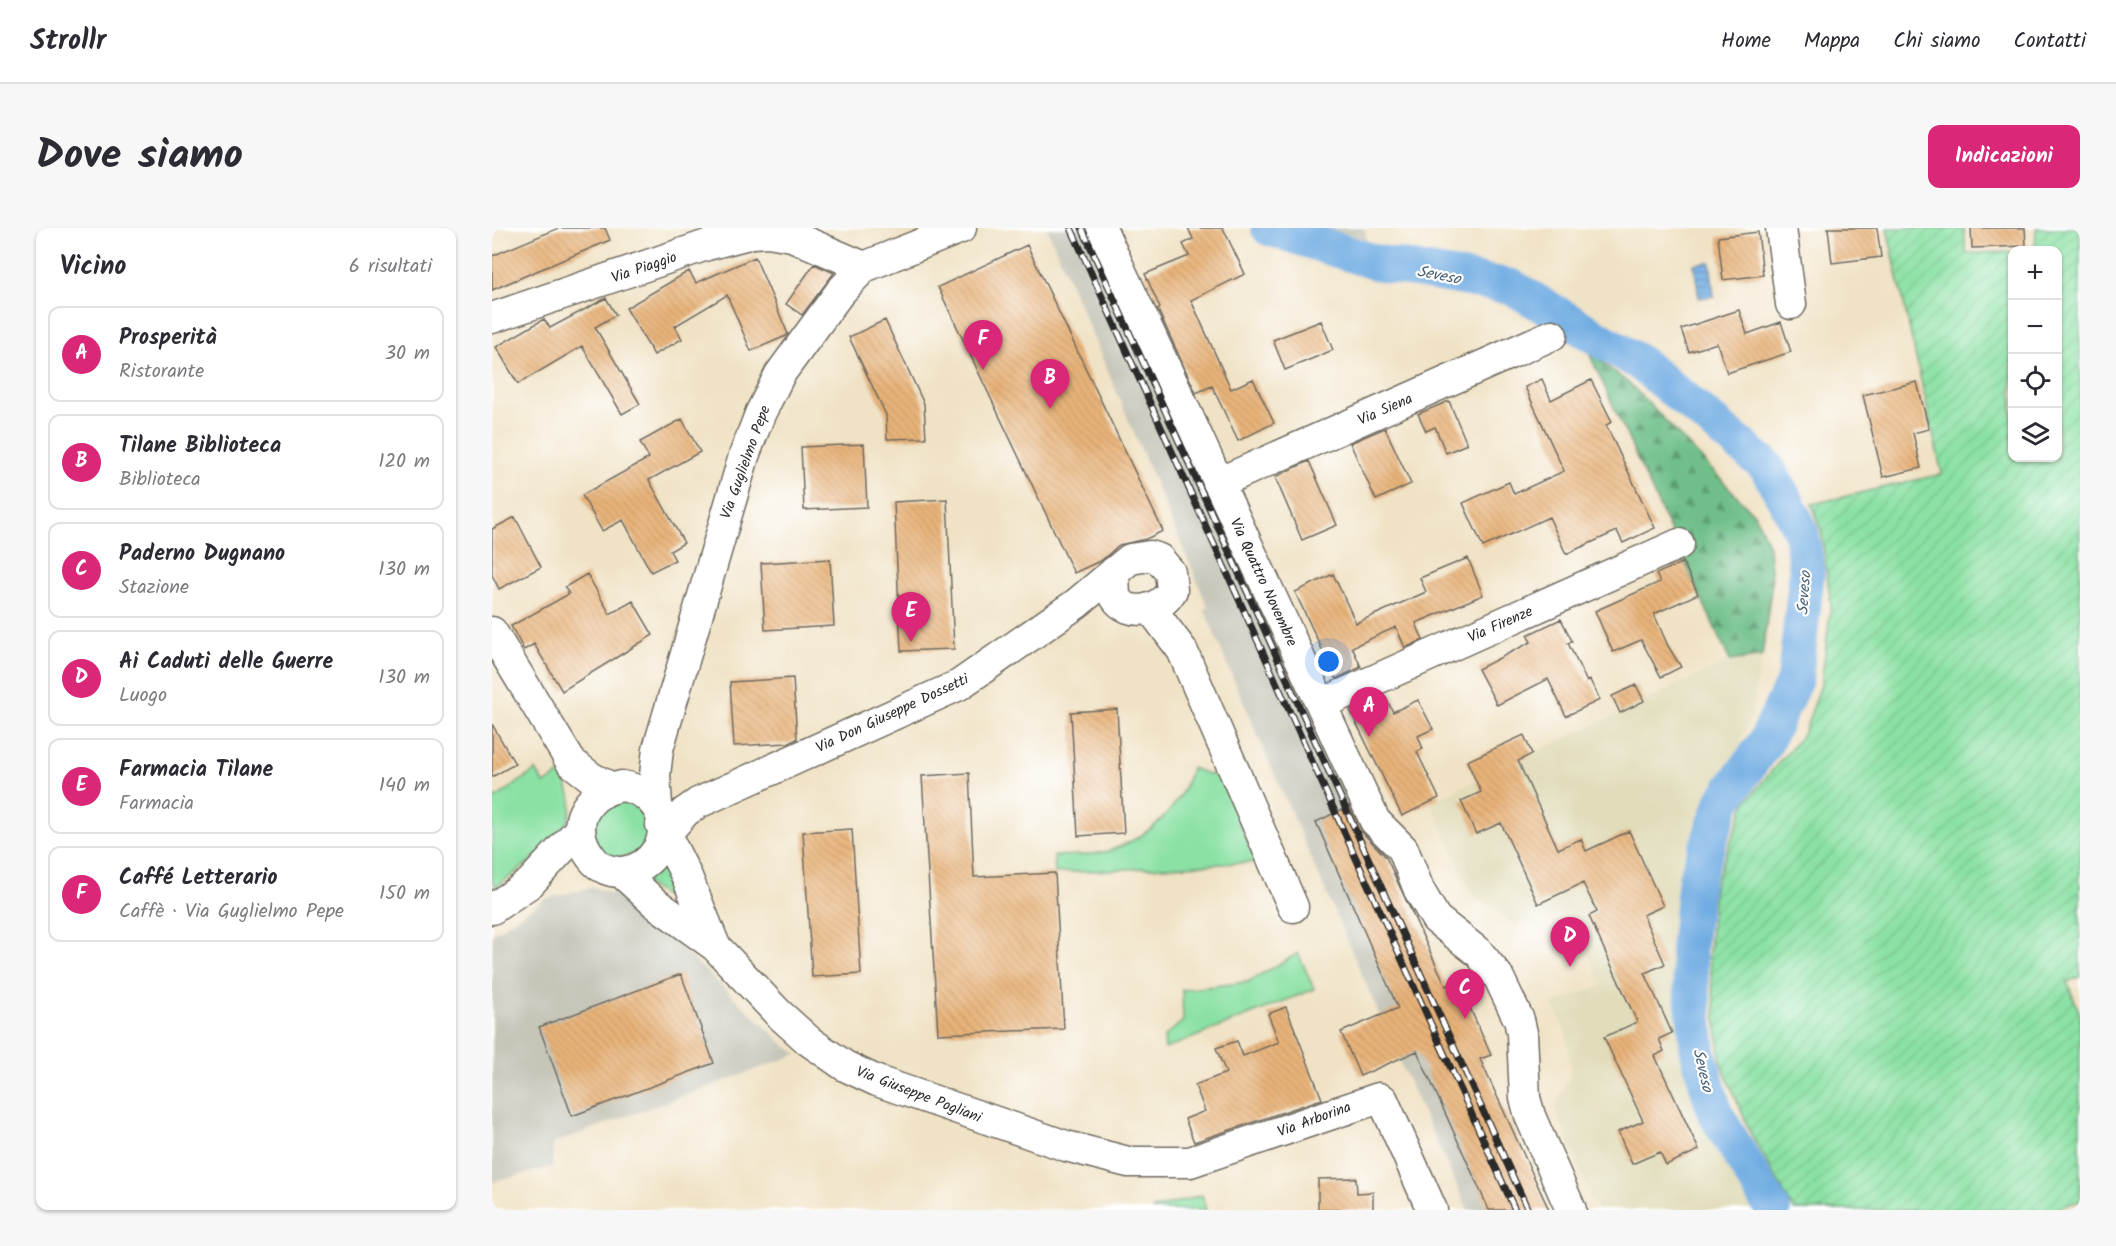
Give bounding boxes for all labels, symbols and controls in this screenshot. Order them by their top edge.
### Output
text: Strollr [30,19,106,64]
text: Home [1721,25,1771,58]
text: Mappa [1804,25,1860,58]
text: Chi siamo [1893,25,1980,58]
text: Contatti [2013,25,2086,58]
text: Dove siamo [36,123,243,190]
button: Indicazioni [1928,125,2080,188]
street label: Via Piaggio [608,245,681,290]
text: Vicino [60,246,126,288]
map controls [2008,246,2062,462]
button: + [2008,246,2062,300]
text: 6 risultati [349,251,432,283]
water label: Seveso [1415,259,1464,292]
button: − [2008,300,2062,354]
pin: F [964,320,1002,370]
text: Prosperità [119,321,217,356]
text: A [75,338,88,370]
text: 30 m [385,338,430,370]
button: locate [2008,354,2062,408]
text: Ristorante [119,356,204,388]
pin: B [1030,360,1070,409]
street label: Via Siena [1354,387,1417,433]
street label: Via Guglielmo Pepe [714,402,778,523]
button: layers [2008,408,2062,462]
text: Tilane Biblioteca [119,429,281,464]
text: B [75,446,88,478]
text: 120 m [378,446,430,478]
text: Biblioteca [119,464,201,496]
street label: Via Quattro Novembre [1223,514,1304,651]
text: Paderno Dugnano [119,537,285,572]
text: C [75,554,88,586]
text: 130 m [378,554,430,586]
water label: Seveso [1791,569,1819,616]
text: Stazione [119,572,189,604]
pin: E [892,592,930,642]
street label: Via Firenze [1464,600,1537,650]
text: Ai Caduti delle Guerre [119,645,333,680]
your location [1314,647,1343,676]
text: D [75,662,88,694]
text: 130 m [378,662,430,694]
street label: Via Don Giuseppe Dossetti [812,667,974,760]
text: Luogo [119,680,167,712]
pin: A [1350,688,1388,737]
text: Farmacia Tilane [119,753,273,788]
text: E [76,770,87,802]
text: 140 m [379,770,430,802]
text: Farmacia [119,788,194,820]
text: Caffé Letterario [119,861,278,896]
text: F [76,878,87,910]
text: 150 m [379,878,430,910]
text: Caffè · Via Guglielmo Pepe [119,896,344,928]
pin: D [1550,918,1590,967]
pin: C [1446,970,1484,1019]
water label: Seveso [1685,1046,1720,1096]
street label: Via Giuseppe Pogliani [852,1060,986,1130]
street label: Via Arborina [1274,1096,1355,1144]

